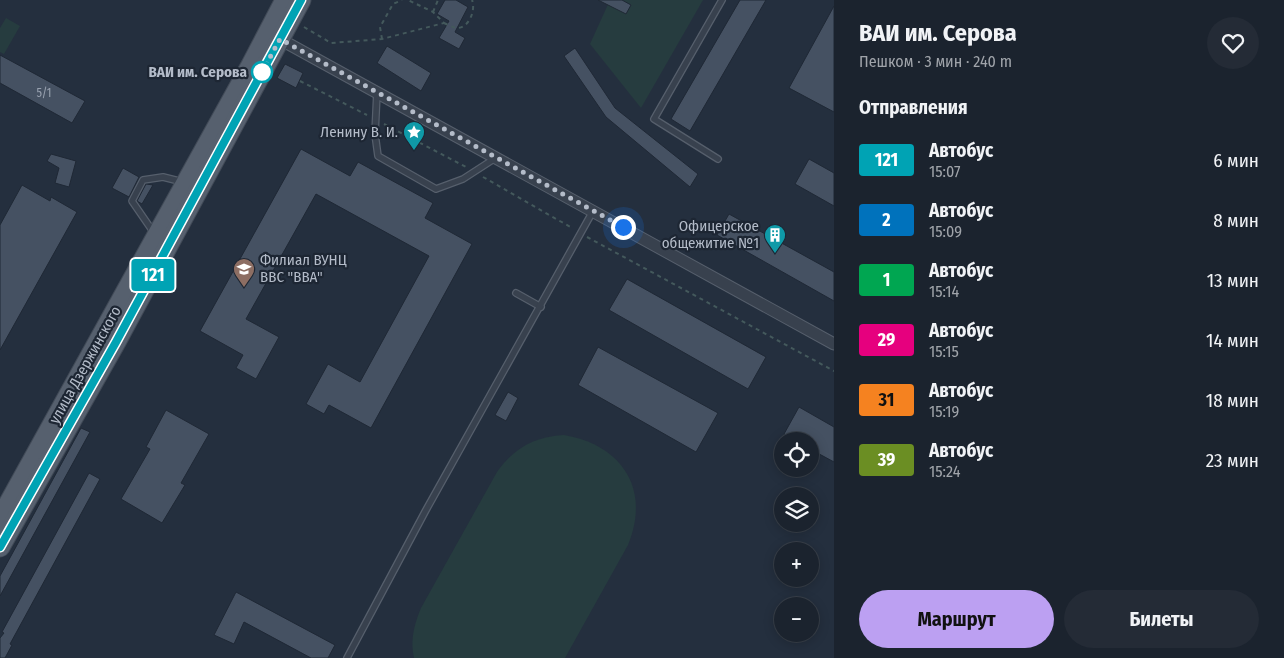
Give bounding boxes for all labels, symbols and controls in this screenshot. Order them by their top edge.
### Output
button: heart [1207,17,1259,69]
text: ВАИ им. Серова [859,19,1017,47]
text: Пешком · 3 мин · 240 m [859,52,1012,71]
marker: ВАИ им. Серова [251,61,273,83]
place label: ВАИ им. Серова [148,63,248,81]
house number: 5/1 [37,86,51,100]
text: Отправления [859,96,968,119]
place icon: Ленину В. И. [402,120,426,151]
place label: Ленину В. И. [320,123,398,141]
text: Автобус [929,139,993,162]
text: 121 [875,149,898,171]
text: 6 мин [1213,149,1259,172]
text: 15:07 [929,162,961,181]
text: Автобус [929,199,993,222]
text: 2 [882,209,891,231]
text: 8 мин [1213,209,1259,232]
your location [611,215,636,240]
place label: Офицерское общежитие №1 [662,217,759,252]
text: 15:09 [929,222,962,241]
building icon: Офицерское общежитие №1 [763,223,787,254]
place label: Филиал ВУНЦ ВВС "ВВА" [260,251,347,286]
school or university icon: Филиал ВУНЦ ВВС "ВВА" [232,257,256,288]
line badge: 121 [124,259,182,291]
text: Автобус [929,259,993,282]
text: 121 [141,264,165,286]
text: 1 [883,269,890,291]
text: 13 мин [1207,269,1259,292]
text: 15:14 [929,282,959,301]
street label: улица Дзержинского [45,303,125,427]
text: Автобус [929,319,993,342]
text: 29 [878,329,895,351]
text: 14 мин [1206,329,1259,352]
text: 15:15 [929,342,959,361]
text: Автобус [929,379,993,402]
text: 31 [879,389,894,411]
text: 18 мин [1206,389,1259,412]
text: 15:19 [929,402,959,421]
map controls [774,432,819,642]
button: locate [774,432,819,477]
text: Автобус [929,439,993,462]
text: 39 [878,449,895,471]
text: 23 мин [1206,449,1259,472]
text: 15:24 [929,462,960,481]
button: layers [774,487,819,532]
button: + [774,542,819,587]
button: Маршрут [859,590,1054,648]
button: Билеты [1064,590,1259,648]
button: − [774,597,819,642]

